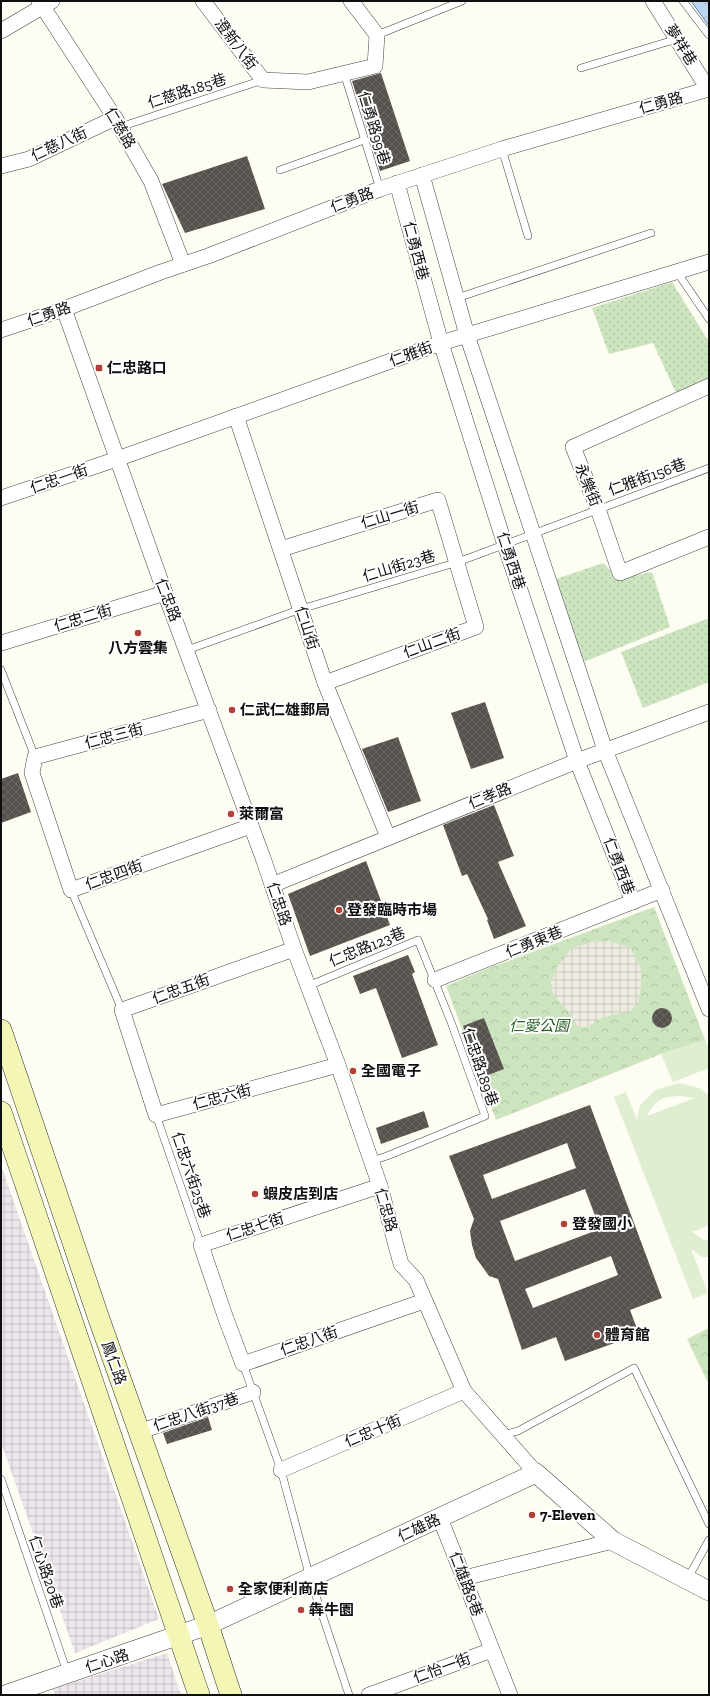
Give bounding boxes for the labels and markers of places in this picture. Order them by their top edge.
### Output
place label: 仁忠路口 [107,359,167,377]
marker: 仁忠路口 [94,363,104,373]
marker: 八方雲集 [133,628,143,638]
place label: 八方雲集 [108,639,168,657]
place label: 仁武仁雄郵局 [240,701,330,719]
marker: 仁武仁雄郵局 [227,705,237,715]
place label: 萊爾富 [239,805,284,823]
marker: 萊爾富 [226,809,236,819]
place label: 登發臨時市場 [347,901,437,919]
marker: 登發臨時市場 [334,905,344,915]
place label: 全國電子 [361,1062,421,1080]
marker: 全國電子 [348,1066,358,1076]
place label: 蝦皮店到店 [263,1185,338,1203]
marker: 蝦皮店到店 [250,1189,260,1199]
place label: 登發國小 [572,1215,633,1233]
marker: 登發國小 [559,1219,569,1229]
place label: 體育館 [605,1326,650,1344]
marker: 體育館 [592,1330,602,1340]
place label: 7-Eleven [540,1506,596,1524]
marker: 7-Eleven [527,1510,537,1520]
place label: 全家便利商店 [238,1580,328,1598]
marker: 全家便利商店 [225,1584,235,1594]
place label: 犇牛園 [309,1601,354,1619]
marker: 犇牛園 [296,1605,306,1615]

